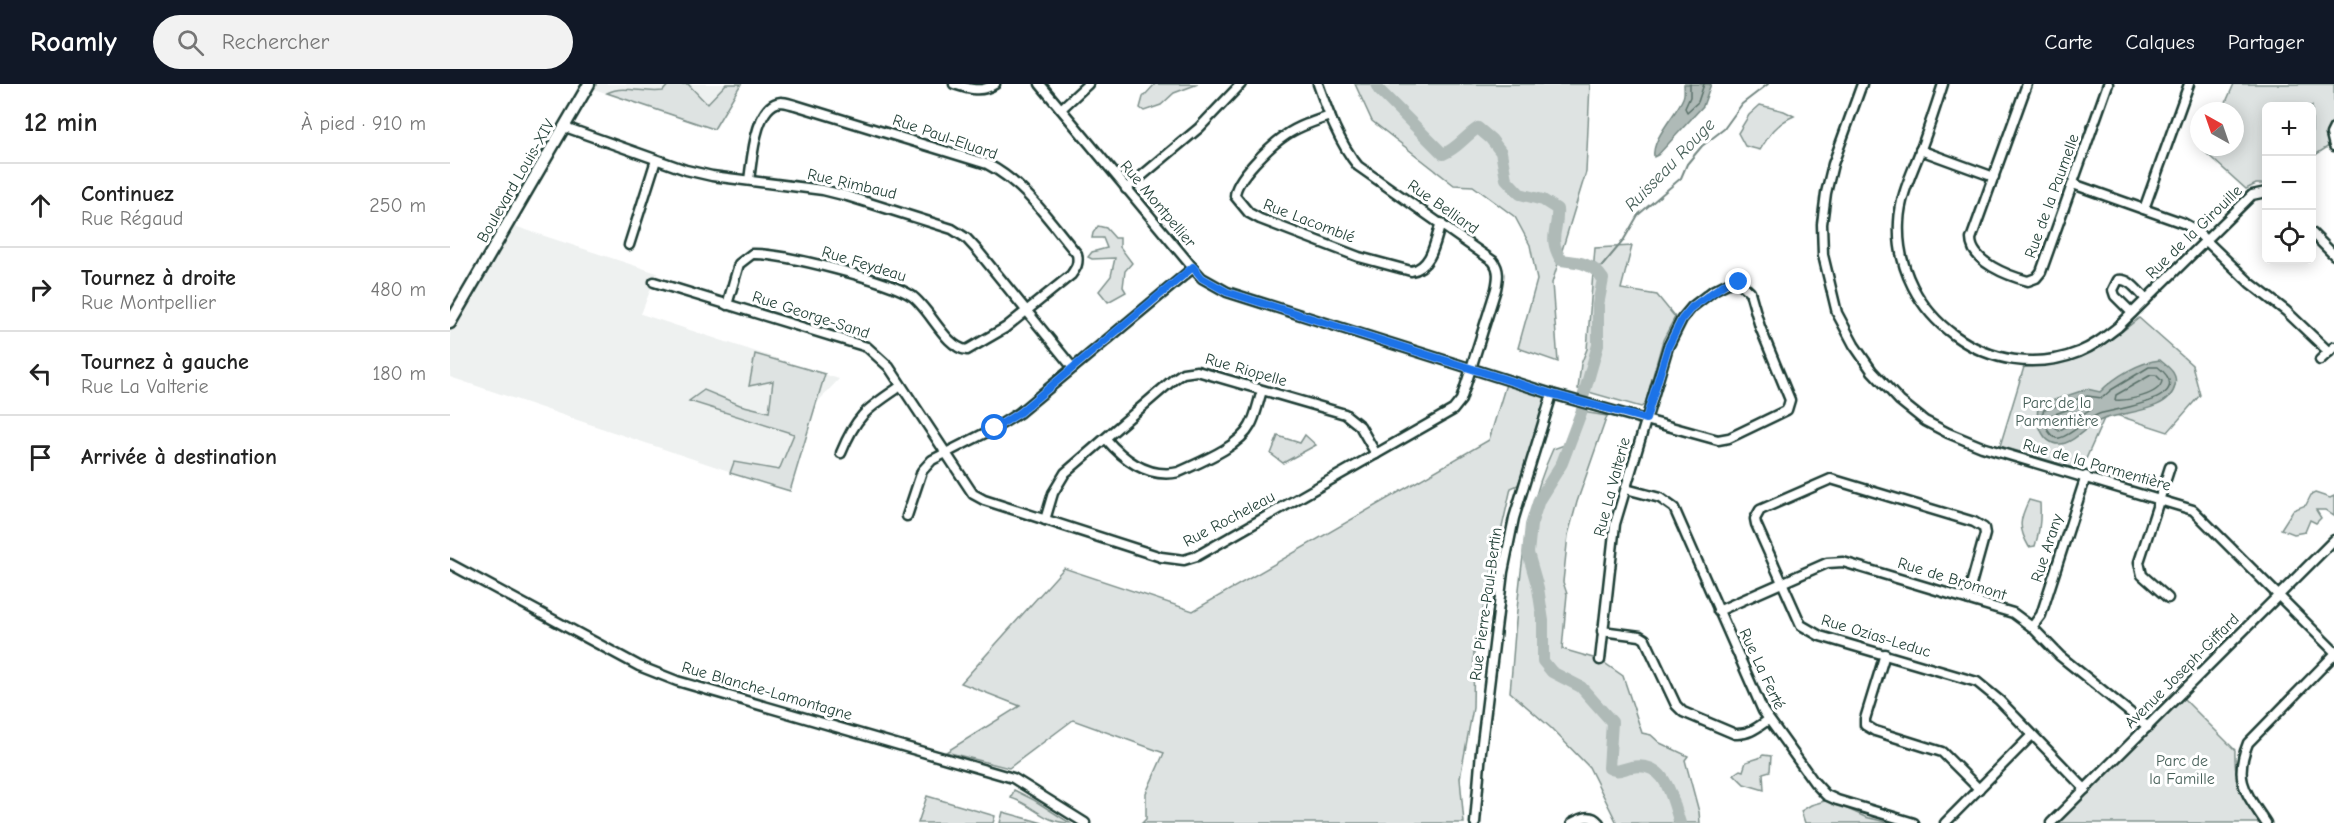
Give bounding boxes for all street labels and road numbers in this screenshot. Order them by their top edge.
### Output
street label: Rue Paul-Eluard [890,111,1000,163]
street label: Boulevard Louis-XIV [473,116,559,246]
street label: Rue de la Paumelle [2021,131,2083,261]
street label: Rue Montpellier [1116,157,1200,252]
street label: Rue Rimbaud [806,165,898,203]
street label: Rue Belliard [1404,176,1482,238]
street label: Rue de la Girouille [2142,182,2246,282]
street label: Rue Lacomblé [1261,195,1357,247]
street label: Rue Feydeau [820,243,908,285]
street label: Rue George-Sand [750,288,872,342]
street label: Rue Riopelle [1203,350,1289,390]
street label: Rue La Valterie [1590,435,1634,539]
street label: Rue de la Parmentière [2021,435,2173,495]
street label: Rue Rocheleau [1180,487,1278,551]
street label: Rue Arany [2028,511,2067,584]
street label: Rue Pierre-Paul-Bertin [1466,526,1506,682]
street label: Rue de Bromont [1896,554,2009,604]
street label: Avenue Joseph-Giffard [2121,610,2243,732]
street label: Rue Ozias-Leduc [1819,611,1933,661]
street label: Rue La Ferté [1735,626,1789,712]
street label: Rue Blanche-Lamontagne [680,658,854,724]

